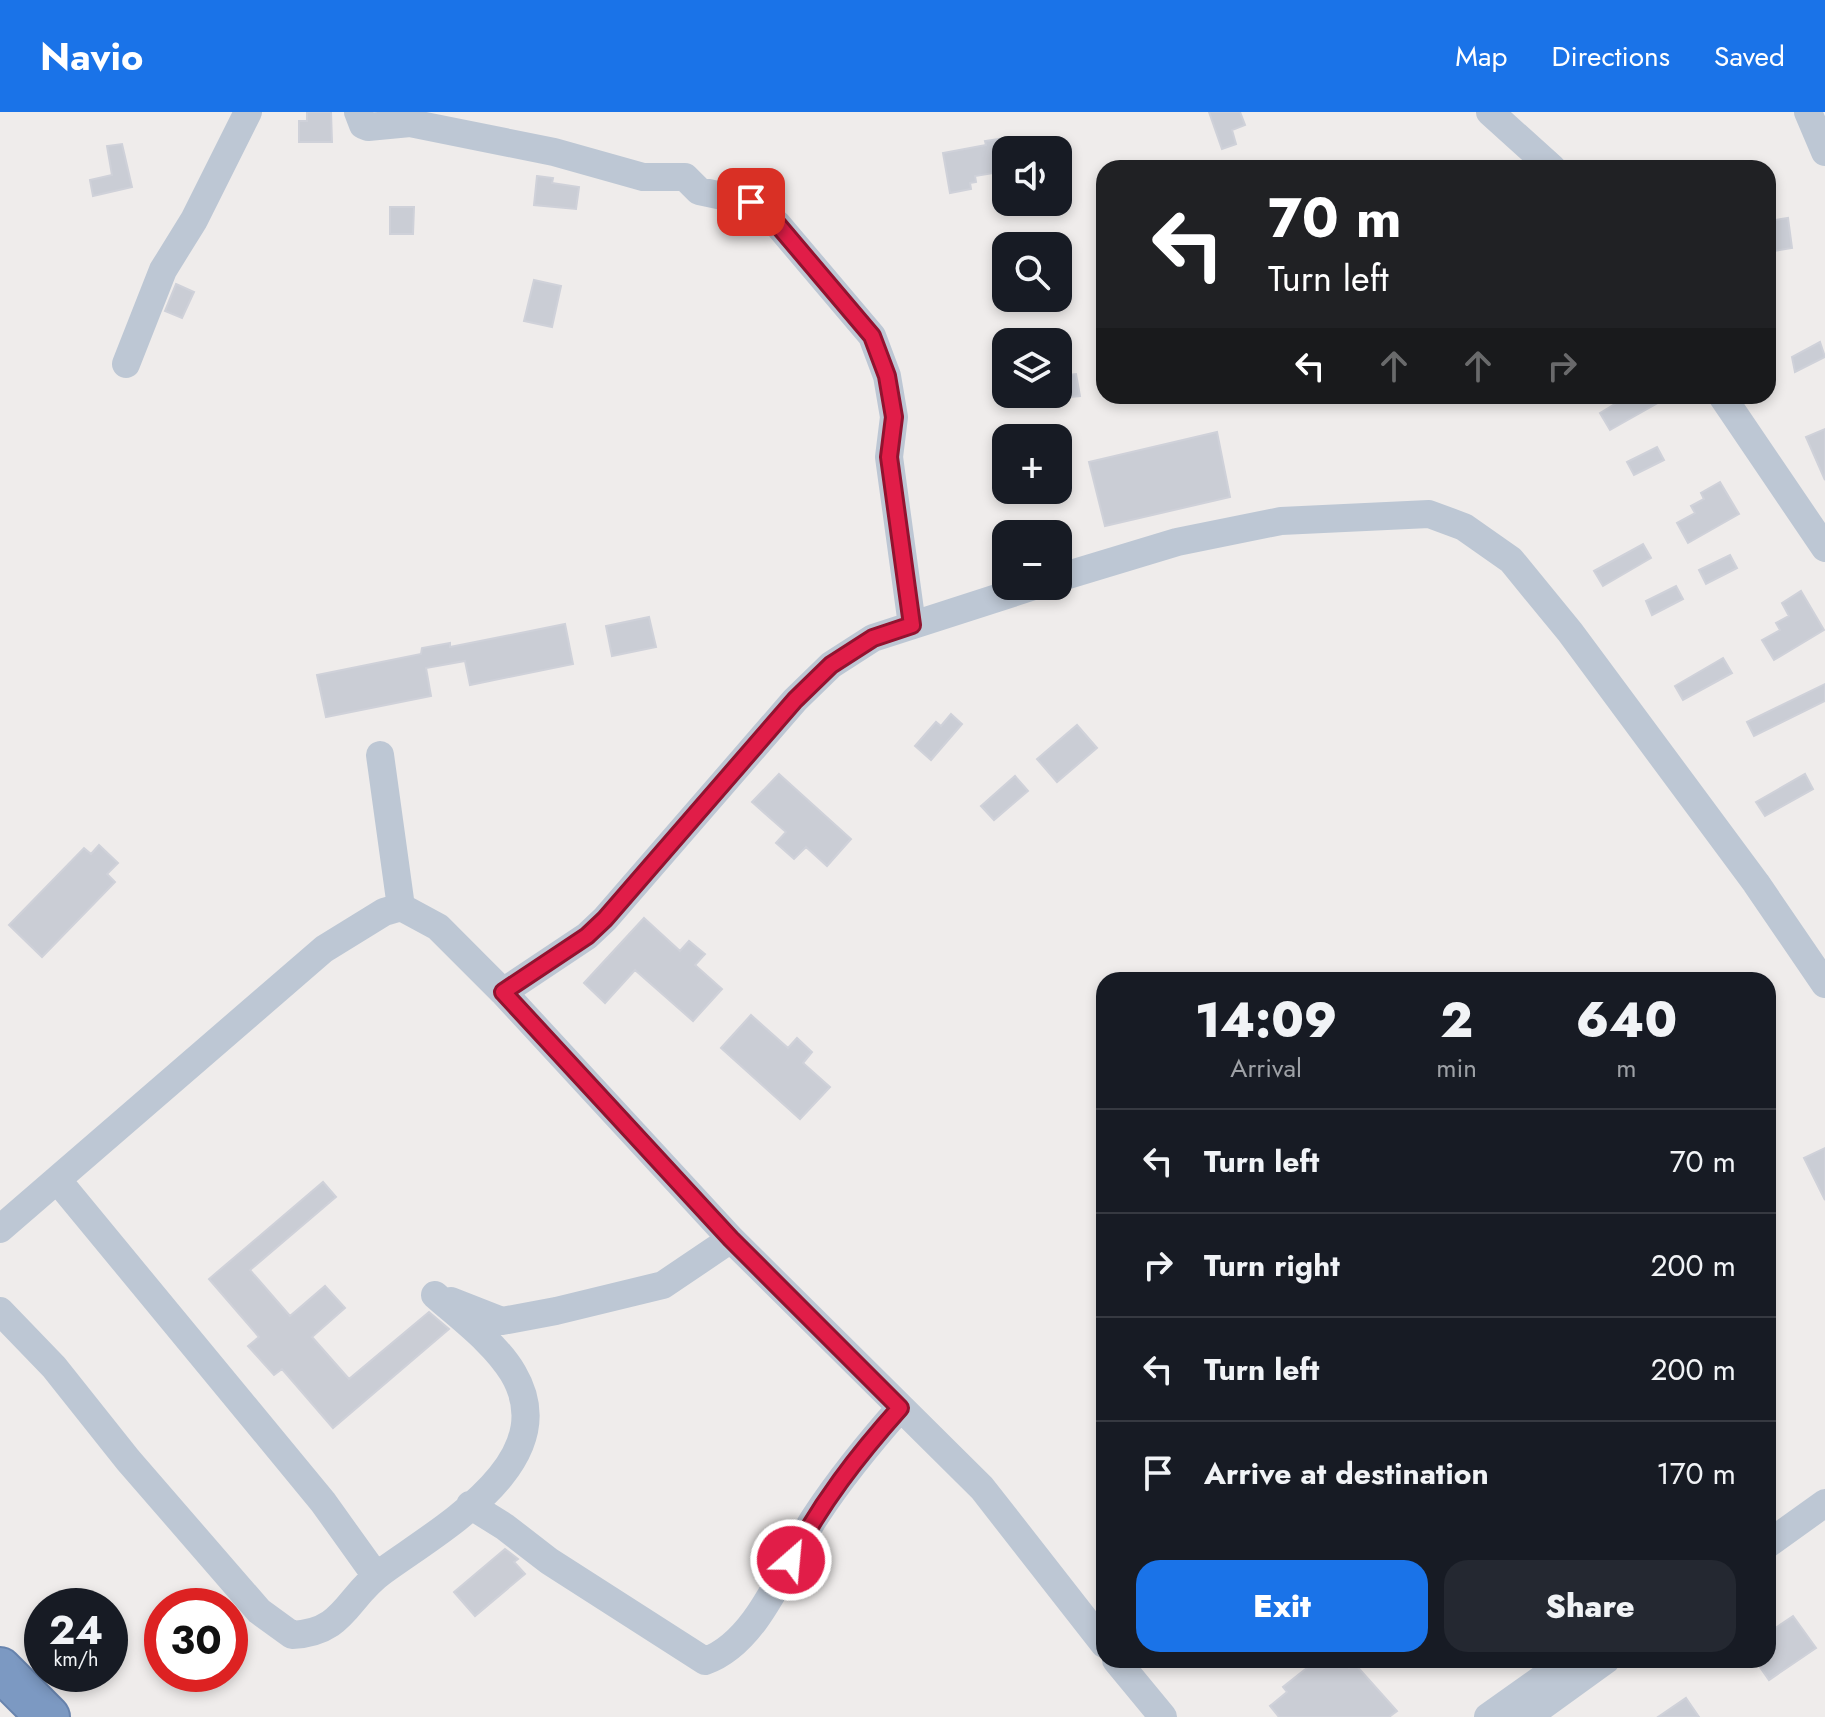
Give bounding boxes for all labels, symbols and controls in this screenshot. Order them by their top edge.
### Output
text: Navio [40,29,143,84]
text: Map [1455,36,1507,77]
text: Directions [1551,36,1670,77]
text: Saved [1714,36,1785,77]
map controls [992,136,1072,600]
button: sound [992,136,1072,216]
pin [717,168,785,236]
text: 70 m [1268,177,1402,258]
icon: arrive [729,180,773,224]
icon: left [1136,192,1240,296]
button: search [992,232,1072,312]
text: Turn left [1268,252,1389,304]
button: layers [992,328,1072,408]
icon: left [1288,344,1332,388]
icon: ahead [1372,344,1416,388]
icon: ahead [1456,344,1500,388]
icon: right [1540,344,1584,388]
button: + [992,424,1072,504]
button: − [992,520,1072,600]
text: 14:09 [1195,986,1337,1055]
text: 2 [1440,986,1473,1055]
text: 640 [1576,986,1677,1055]
text: Arrival [1230,1049,1302,1087]
text: min [1436,1049,1477,1087]
text: m [1616,1049,1637,1087]
icon: left [1136,1139,1180,1183]
text: Turn left [1204,1140,1319,1183]
text: 70 m [1670,1140,1736,1183]
icon: right [1136,1243,1180,1287]
text: Turn right [1204,1244,1340,1287]
text: 200 m [1651,1244,1736,1287]
icon: left [1136,1347,1180,1391]
text: Turn left [1204,1348,1319,1391]
text: 200 m [1651,1348,1736,1391]
icon: arrive [1136,1451,1180,1495]
text: Arrive at destination [1204,1452,1489,1495]
text: 170 m [1656,1452,1736,1495]
position arrow [749,1518,833,1602]
button: Exit [1136,1560,1428,1652]
button: Share [1444,1560,1736,1652]
speed limit sign: 30 [144,1588,248,1692]
text: 24 [49,1601,103,1659]
text: km/h [53,1645,99,1674]

